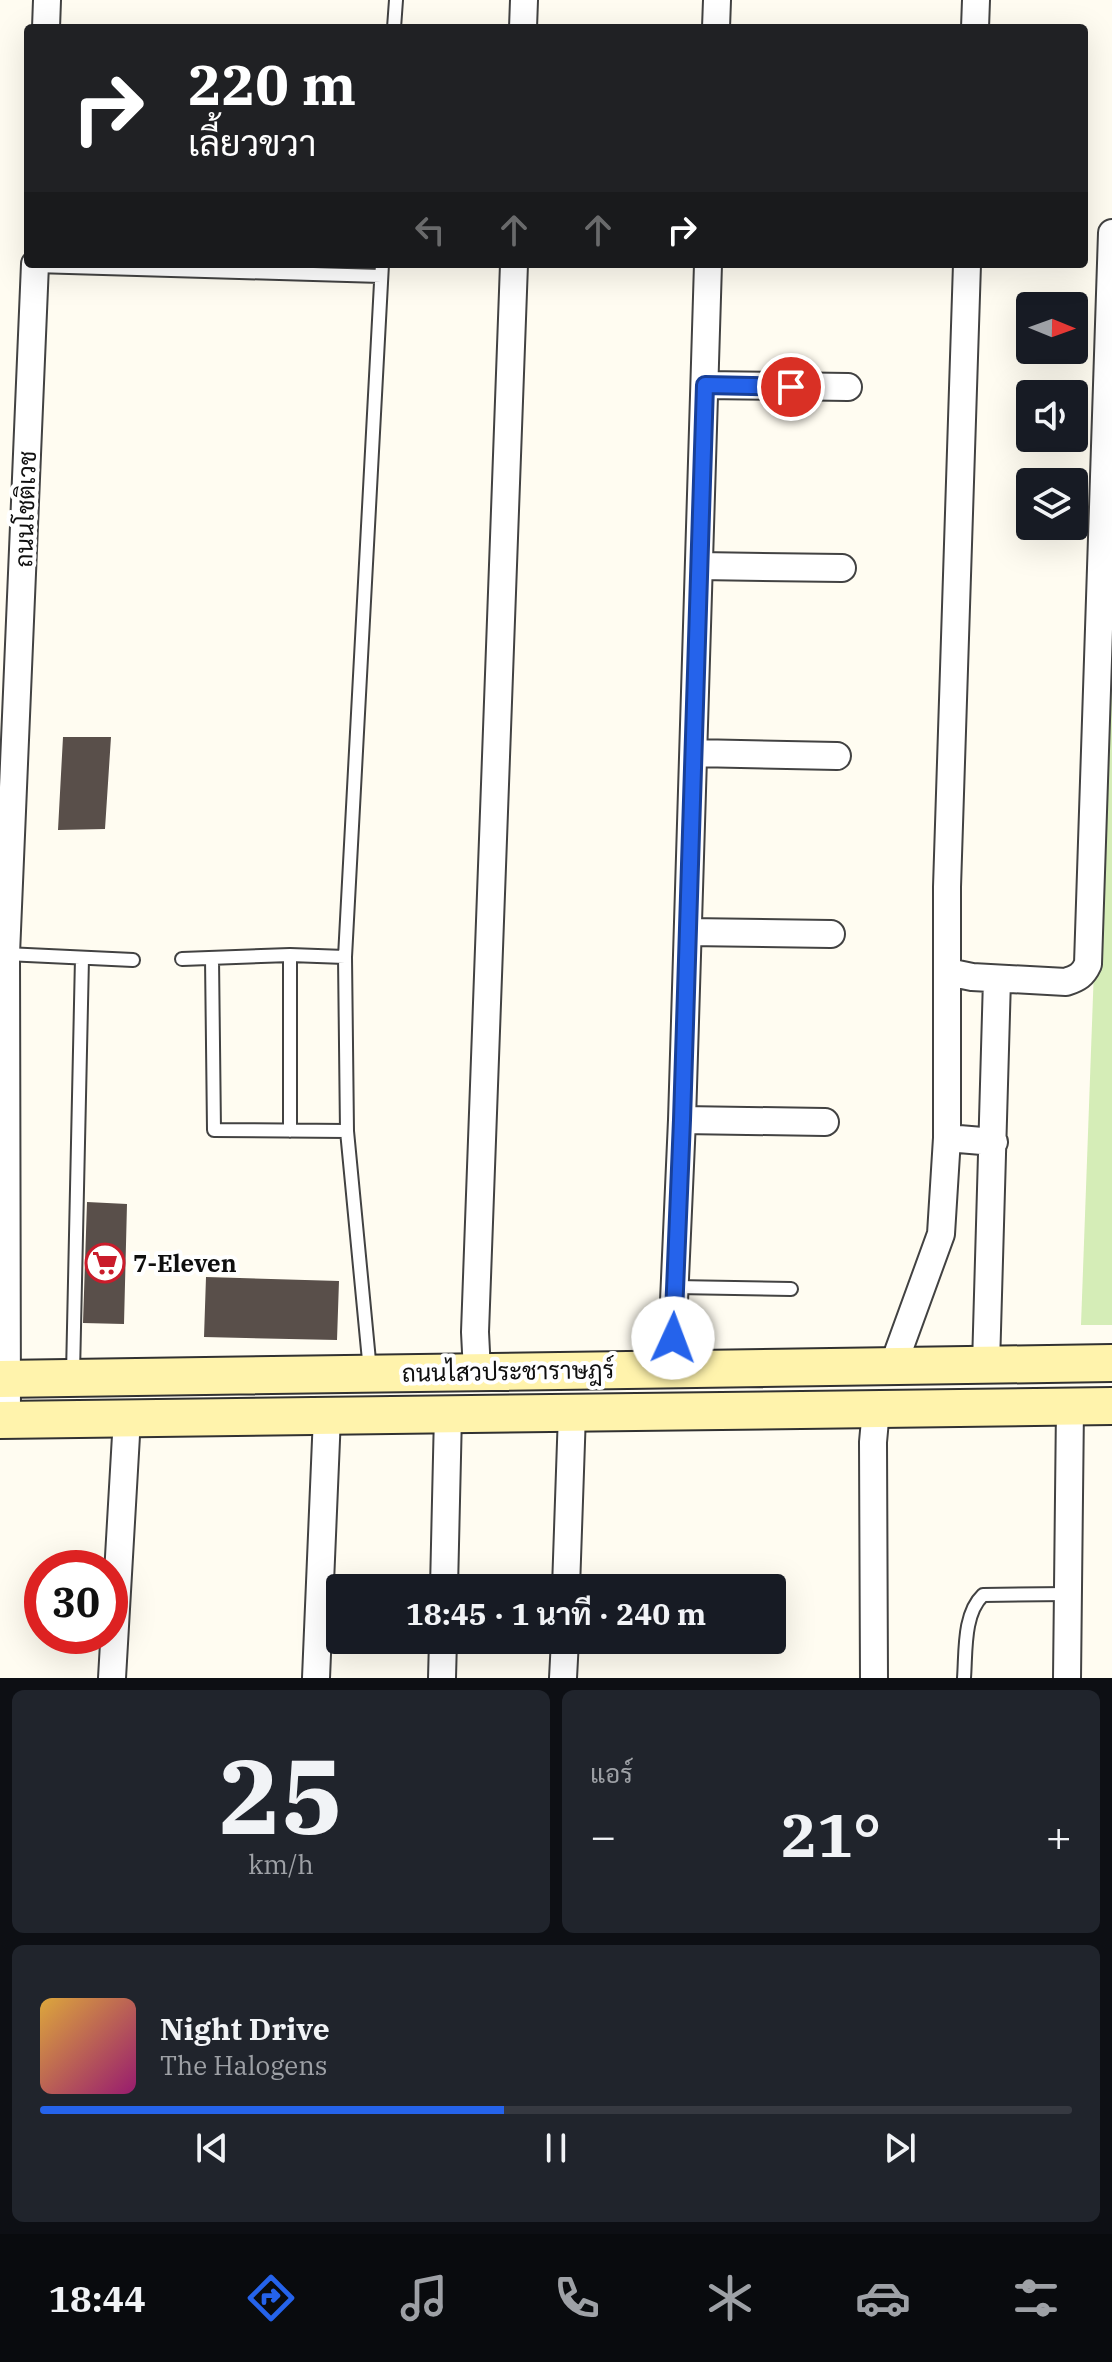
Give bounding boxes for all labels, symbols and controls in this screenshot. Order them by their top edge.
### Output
text: 220 m [188,48,356,120]
icon: right [56,56,160,160]
text: เลี้ยวขวา [188,119,316,166]
icon: left [408,208,452,252]
icon: ahead [492,208,536,252]
icon: ahead [576,208,620,252]
icon: right [660,208,704,252]
north arrow [1016,292,1088,364]
map controls [1016,292,1088,540]
pin [757,353,825,421]
icon: arrive [769,365,813,409]
button: sound [1016,380,1088,452]
street label: ถนนโชติเวช [7,450,43,568]
button: layers [1016,468,1088,540]
supermarket icon: 7-Eleven [84,1242,126,1284]
place label: 7-Eleven [133,1247,237,1279]
position arrow [631,1296,715,1380]
street label: ถนนไสวประชาราษฎร์ [402,1353,614,1390]
speed limit sign: 30 [24,1550,128,1654]
text: 18:45 · 1 นาที · 240 m [406,1594,706,1633]
text: 25 [219,1727,343,1863]
text: แอร์ [590,1756,633,1790]
text: 21° [781,1795,881,1874]
text: − [590,1807,616,1864]
text: + [1046,1807,1072,1864]
text: km/h [248,1847,314,1881]
text: Night Drive [160,2009,330,2048]
text: The Halogens [160,2048,328,2082]
icon: previous [190,2126,234,2170]
icon: pause [534,2126,578,2170]
icon: next [878,2126,922,2170]
icon: directions [243,2270,299,2326]
icon: music [396,2270,452,2326]
icon: phone [549,2270,605,2326]
icon: climate [702,2270,758,2326]
icon: car [855,2270,911,2326]
icon: filters [1008,2270,1064,2326]
text: 18:44 [48,2275,146,2322]

